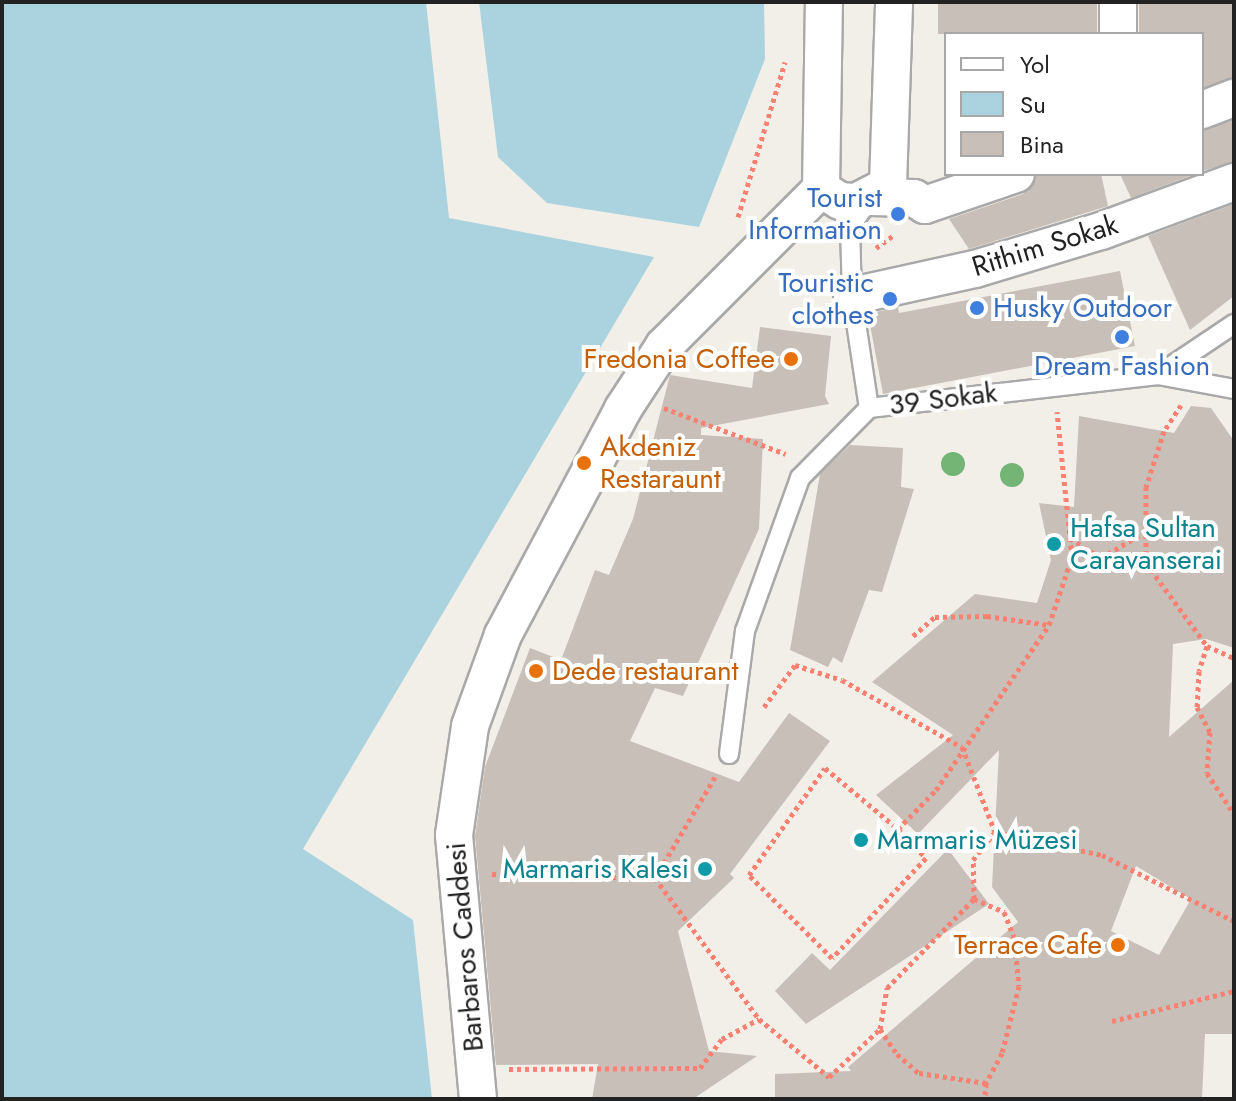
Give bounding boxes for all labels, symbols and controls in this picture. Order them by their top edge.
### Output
legend [944,32,1204,176]
text: Yol [1020,47,1050,82]
text: Su [1020,87,1046,122]
text: Bina [1020,127,1064,162]
place label: Tourist Information [748,181,882,247]
marker: Tourist Information [889,205,907,223]
street label: Rithim Sokak [968,208,1122,284]
place label: Touristic clothes [778,266,874,332]
marker: Touristic clothes [881,290,899,308]
place label: Husky Outdoor [993,291,1172,325]
marker: Husky Outdoor [968,299,986,317]
marker: Dream Fashion [1113,328,1131,346]
place label: Fredonia Coffee [584,342,775,376]
place label: Dream Fashion [1034,349,1210,383]
marker: Fredonia Coffee [782,350,800,368]
street label: 39 Sokak [887,376,999,422]
place label: Akdeniz Restaraunt [600,430,721,496]
marker: Akdeniz Restaraunt [575,454,593,472]
place label: Hafsa Sultan Caravanserai [1070,511,1222,577]
marker: Hafsa Sultan Caravanserai [1045,535,1063,553]
place label: Dede restaurant [552,654,739,688]
marker: Dede restaurant [527,662,545,680]
place label: Marmaris Müzesi [877,823,1077,857]
marker: Marmaris Müzesi [852,831,870,849]
street label: Barbaros Caddesi [439,841,491,1053]
place label: Marmaris Kalesi [503,852,689,886]
marker: Marmaris Kalesi [696,860,714,878]
place label: Terrace Cafe [953,928,1102,962]
marker: Terrace Cafe [1109,936,1127,954]

